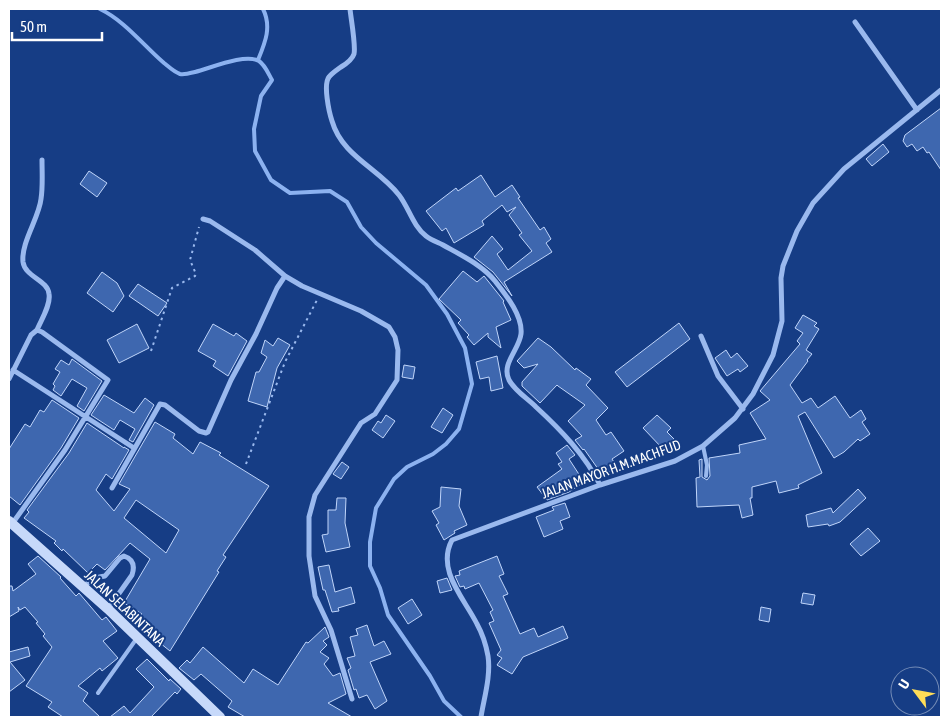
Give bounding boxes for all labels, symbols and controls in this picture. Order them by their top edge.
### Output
scale bar [12,10,102,42]
text: 50 m [20,18,47,35]
street label: JALAN MAYOR H.M.MACHFUD [539,436,683,502]
street label: JALAN SELABINTANA [82,567,169,649]
north arrow [890,666,940,716]
text: U [895,676,913,692]

